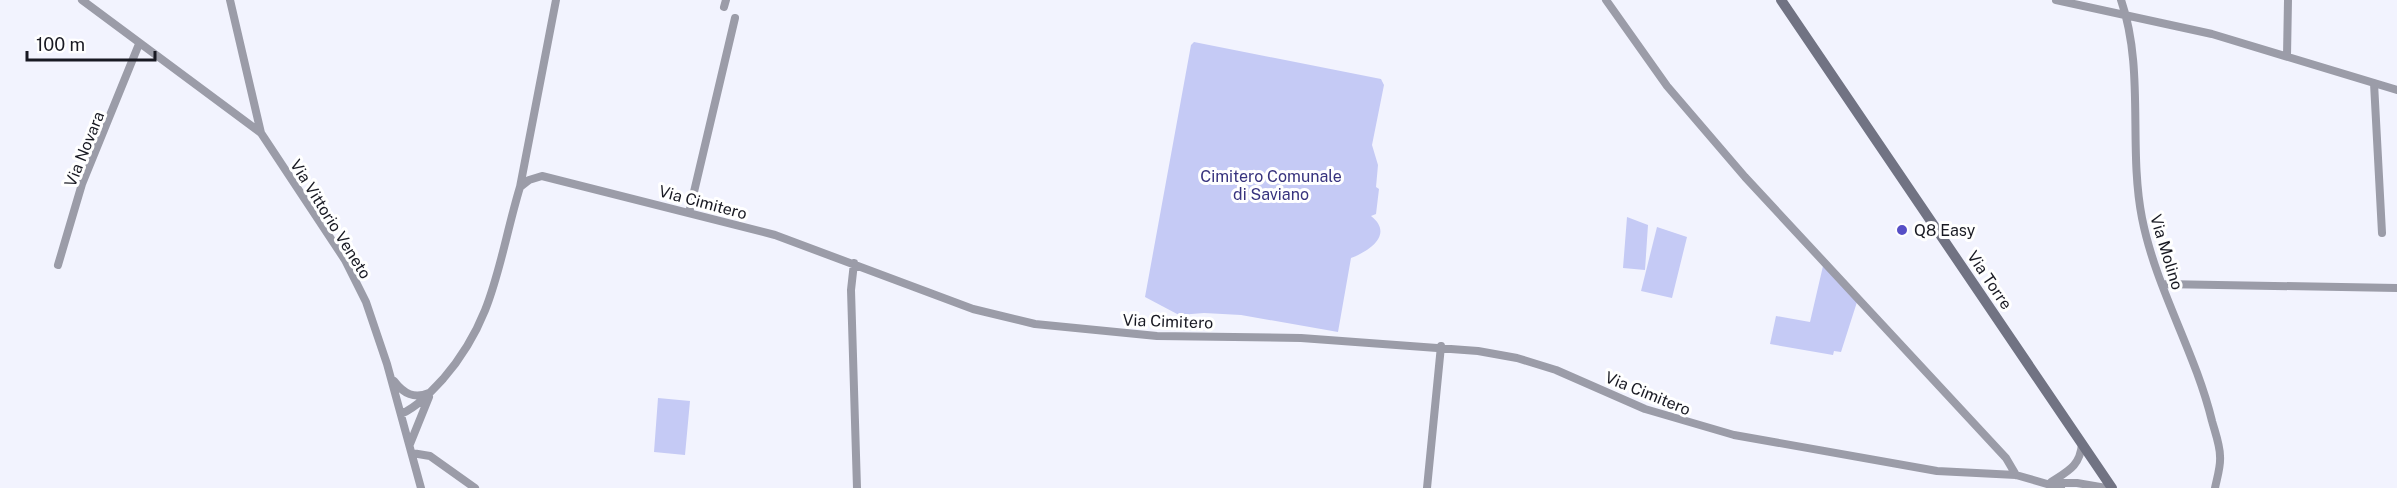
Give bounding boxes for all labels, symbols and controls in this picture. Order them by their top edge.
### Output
scale bar [27,24,154,62]
text: 100 m [36,34,85,55]
street label: Via Novara [61,109,108,190]
street label: Via Vittorio Veneto [286,156,375,282]
park label: Cimitero Comunale di Saviano [1200,167,1342,204]
street label: Via Cimitero [657,182,749,223]
street label: Via Molino [2146,212,2187,292]
place label: Q8 Easy [1914,221,1976,240]
marker: Q8 Easy [1895,223,1909,237]
street label: Via Torre [1963,247,2016,313]
street label: Via Cimitero [1122,310,1214,333]
street label: Via Cimitero [1602,368,1693,419]

